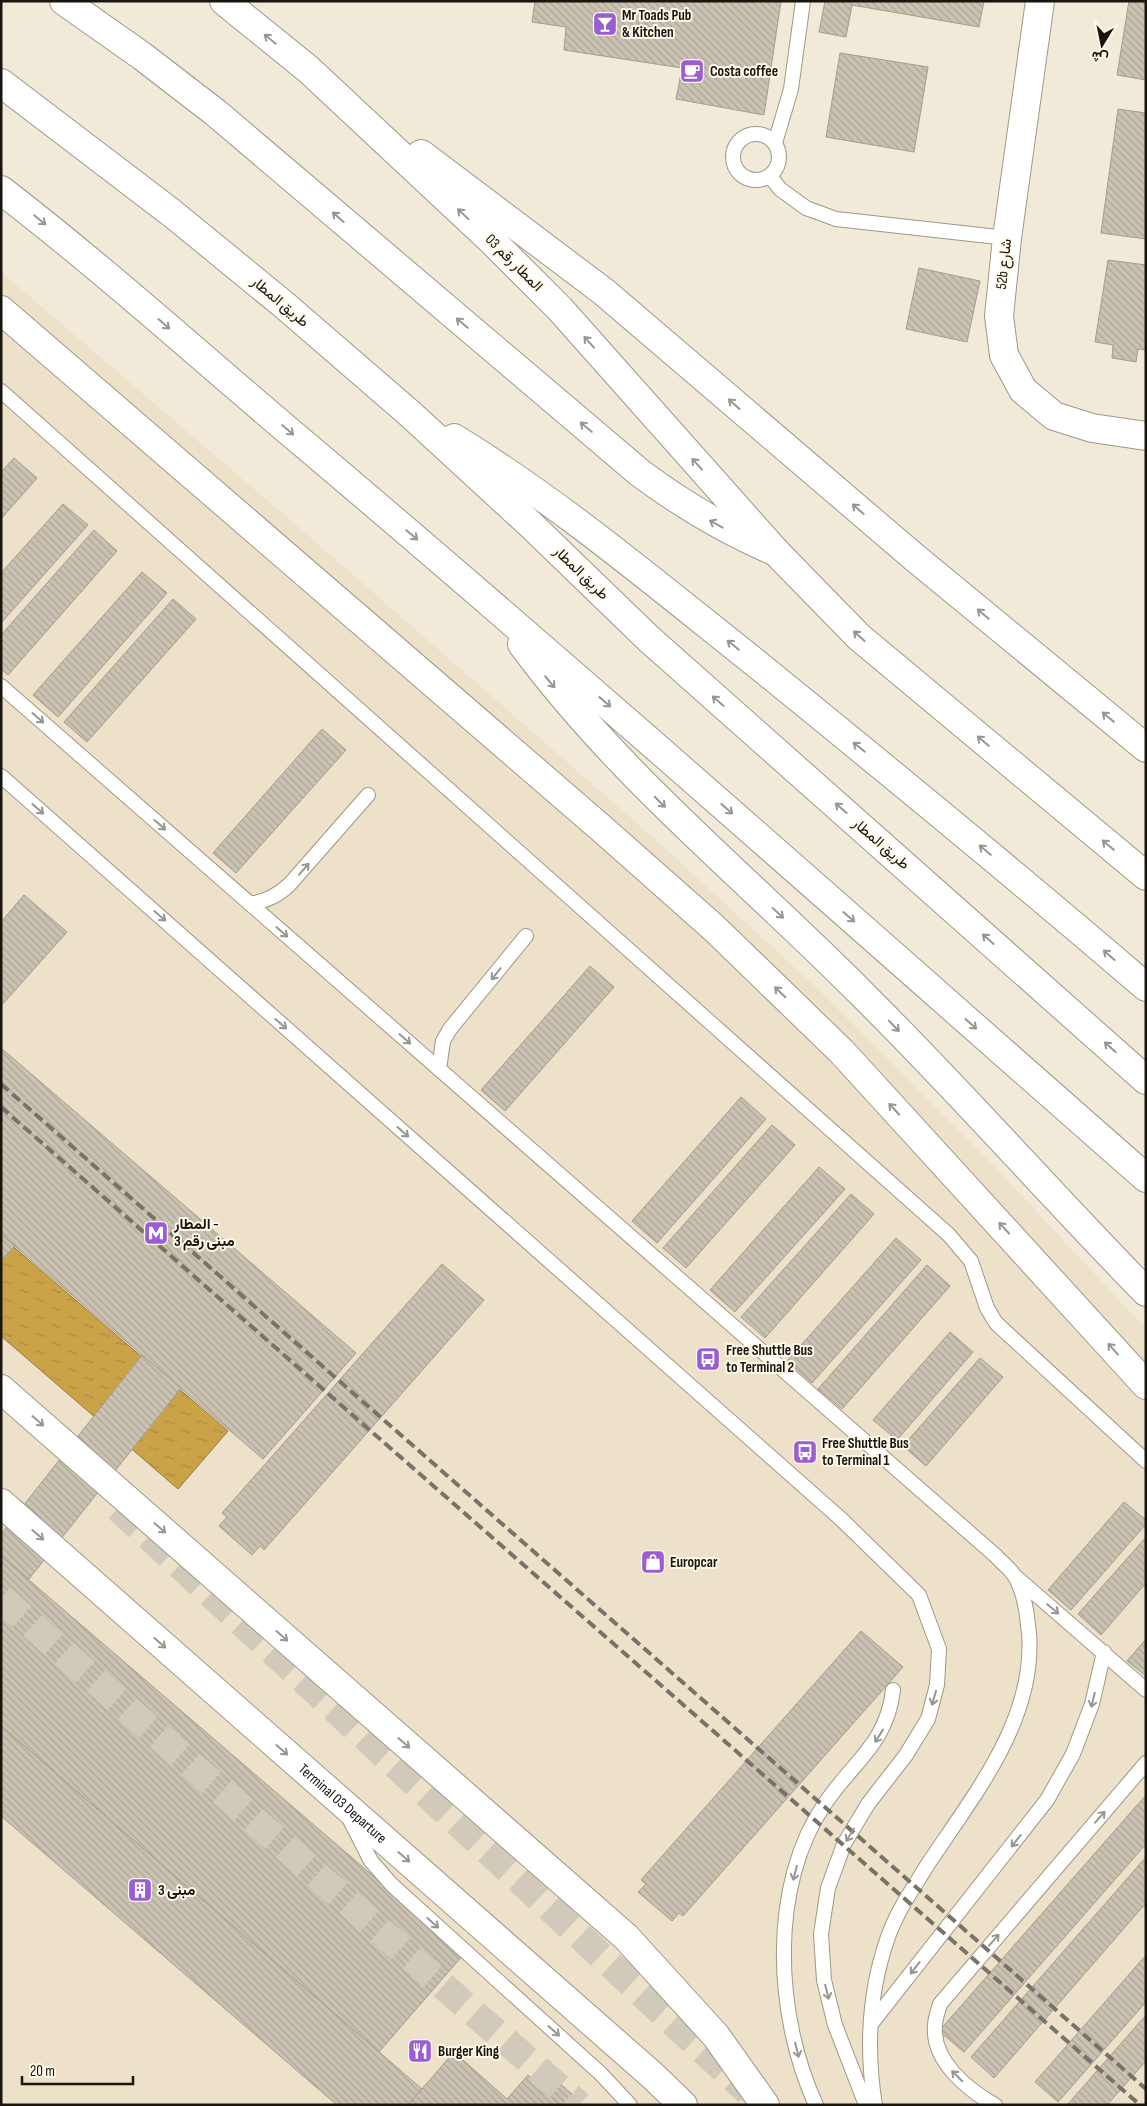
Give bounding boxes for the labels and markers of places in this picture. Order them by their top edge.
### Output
place label: Mr Toads Pub & Kitchen [622,6,691,42]
bar icon: Mr Toads Pub & Kitchen [592,11,618,37]
cafe icon: Costa coffee [679,58,705,84]
place label: Costa coffee [710,62,778,81]
place label: المطار - مبنى رقم 3 [173,1215,235,1251]
metro station icon: المطار - مبنى رقم 3 [143,1220,169,1246]
place label: Free Shuttle Bus to Terminal 2 [726,1341,813,1377]
bus stop icon: Free Shuttle Bus to Terminal 2 [695,1346,721,1372]
place label: Free Shuttle Bus to Terminal 1 [822,1434,909,1470]
bus stop icon: Free Shuttle Bus to Terminal 1 [792,1439,818,1465]
shop icon: Europcar [640,1549,666,1575]
place label: Europcar [670,1553,718,1572]
building icon: مبنى 3 [127,1877,153,1903]
place label: مبنى 3 [158,1881,195,1900]
restaurant icon: Burger King [407,2038,433,2064]
place label: Burger King [438,2042,500,2061]

